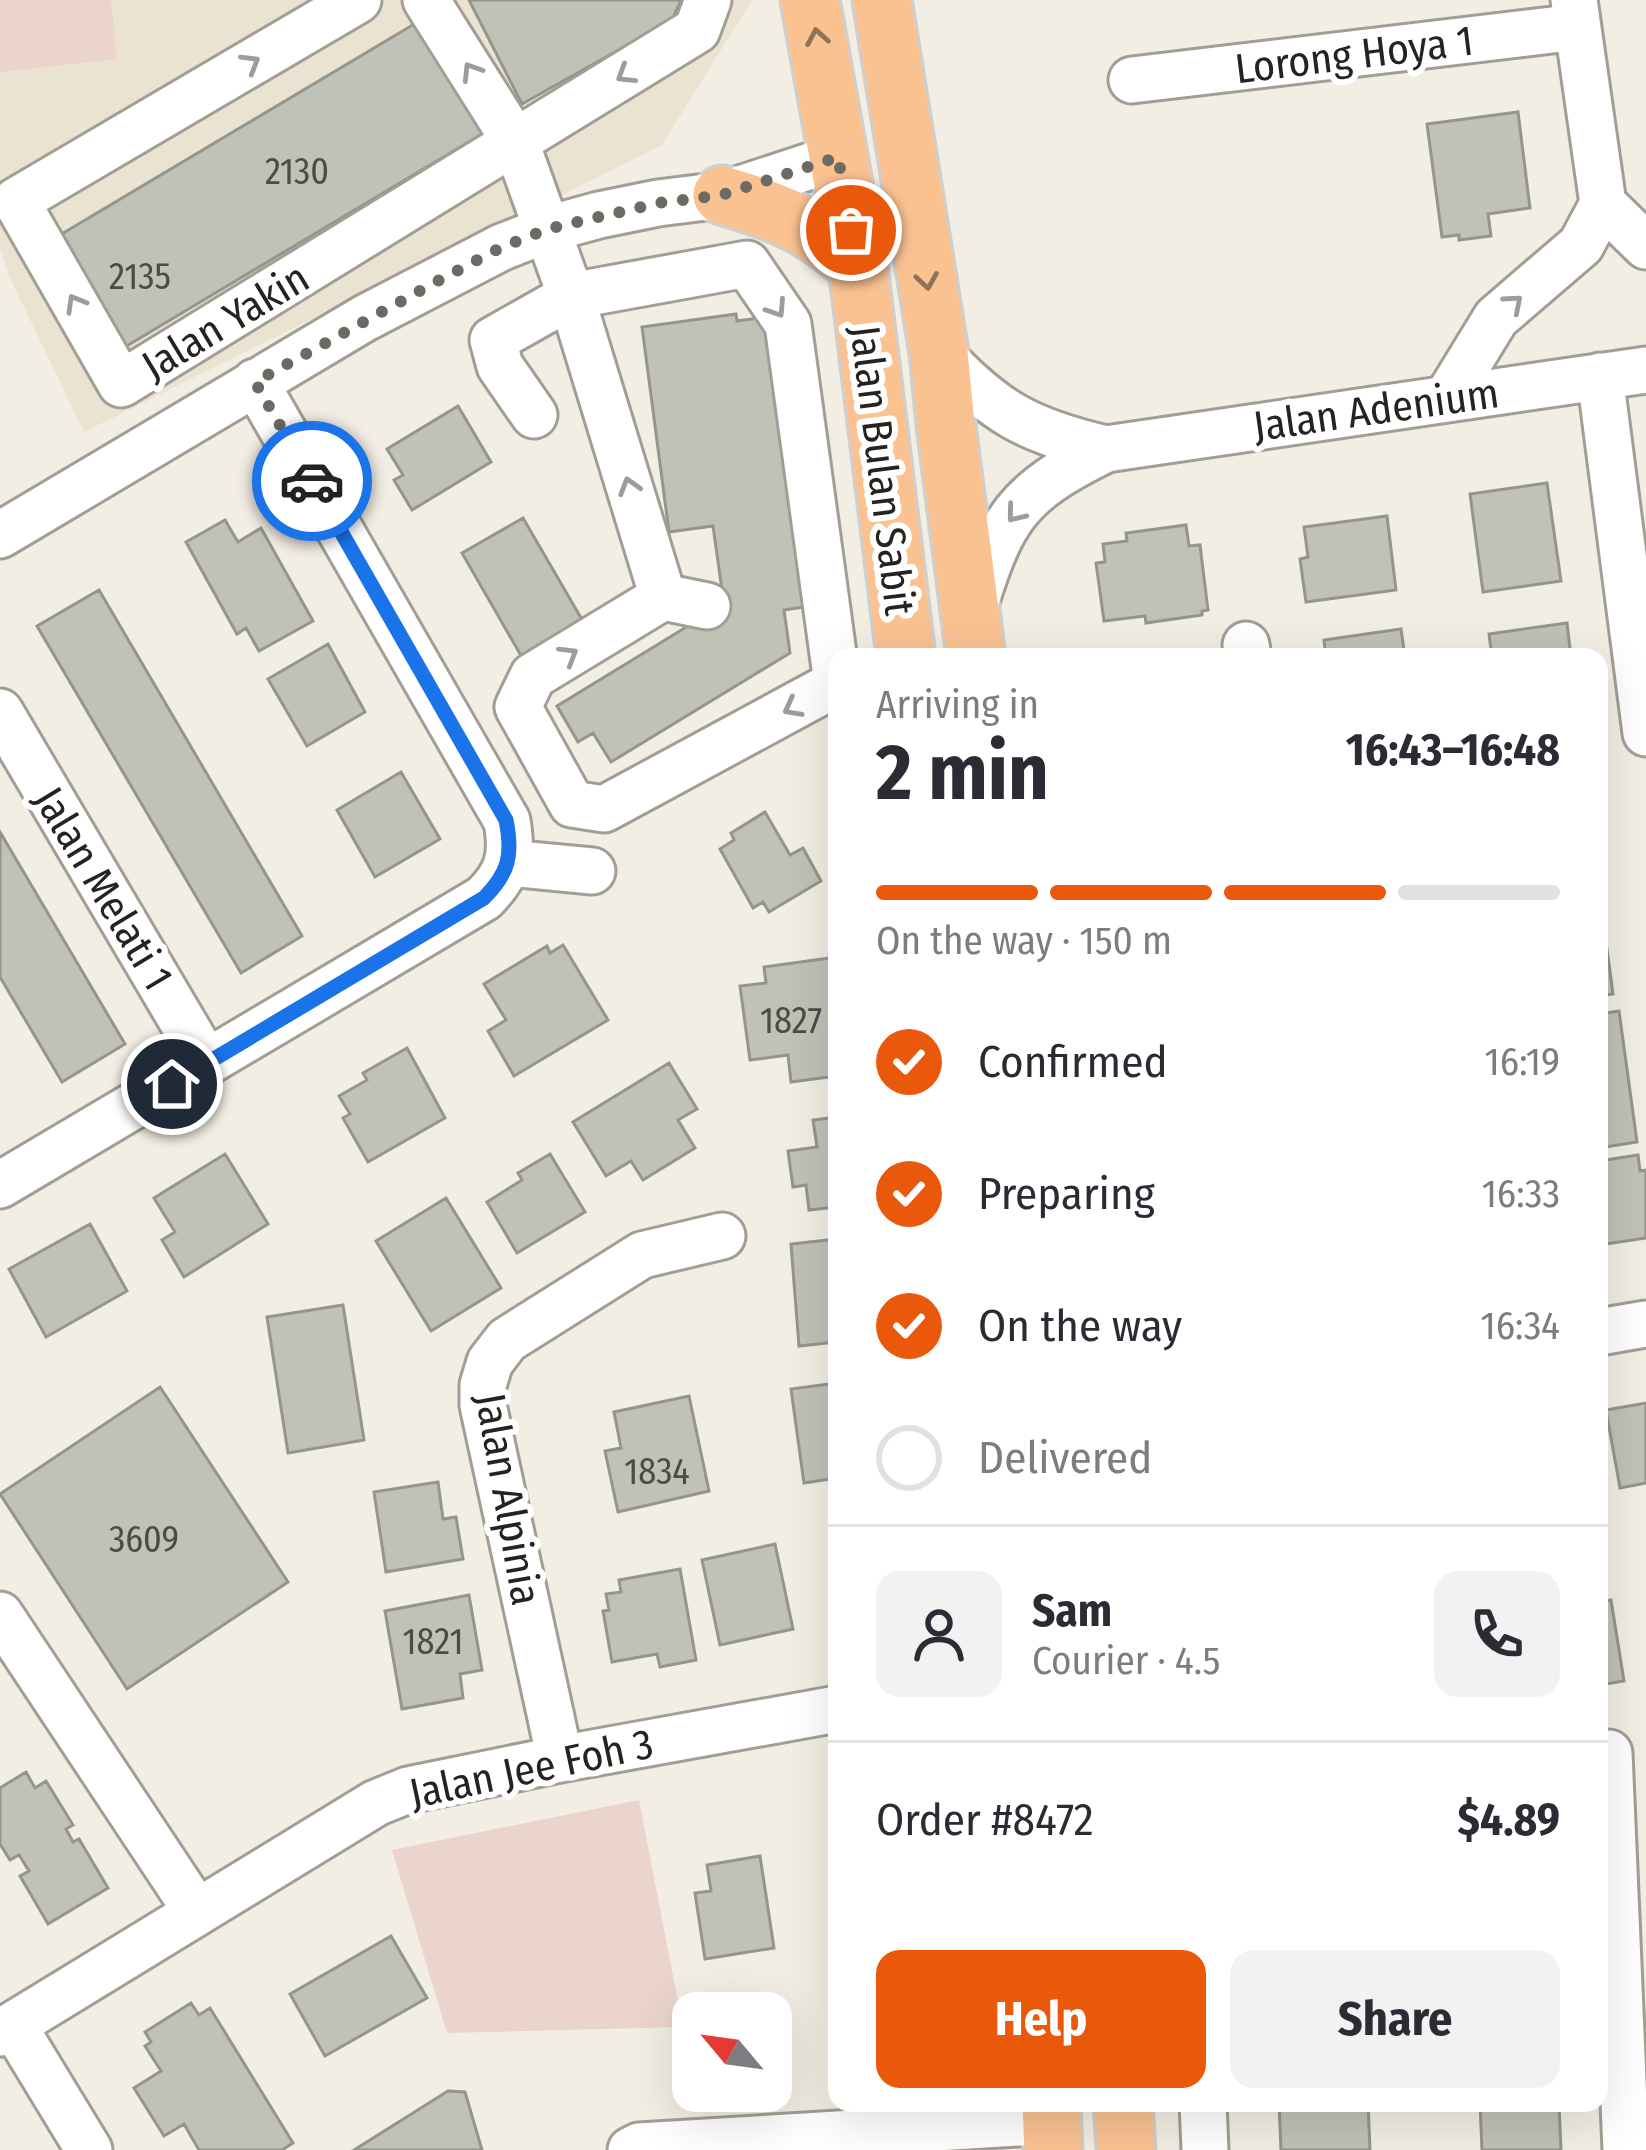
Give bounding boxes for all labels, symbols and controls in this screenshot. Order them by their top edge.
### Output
street label: Lorong Hoya 1 [1232,16,1476,94]
one-way arrow [805,27,831,47]
one-way arrow [238,55,260,78]
one-way arrow [616,61,638,83]
one-way arrow [463,63,485,85]
house number: 2130 [265,150,329,194]
pin [800,179,902,281]
icon: bag [818,197,884,263]
street label: Jalan Yakin [133,253,318,391]
house number: 2135 [109,255,171,299]
one-way arrow [914,271,939,291]
one-way arrow [67,295,90,316]
one-way arrow [1500,295,1522,317]
one-way arrow [763,296,785,318]
street label: Jalan Bulan Sabit [839,322,925,618]
street label: Jalan Adenium [1250,368,1502,452]
courier [252,421,372,541]
icon: car [279,448,345,514]
one-way arrow [618,476,643,497]
one-way arrow [1008,500,1029,522]
one-way arrow [556,647,578,669]
text: Arriving in [876,682,1039,728]
one-way arrow [783,694,804,717]
text: 16:43–16:48 [1346,723,1560,777]
text: 2 min [876,726,1049,820]
street label: Jalan Melati 1 [23,778,183,999]
text: On the way · 150 m [876,918,1172,964]
house number: 1827 [760,999,822,1043]
icon: check [876,1029,942,1095]
pin [121,1033,223,1135]
text: Confirmed [978,1035,1168,1089]
text: 16:19 [1485,1039,1560,1085]
icon: home [139,1051,205,1117]
icon: check [876,1161,942,1227]
text: Preparing [978,1167,1155,1221]
text: 16:33 [1482,1171,1560,1217]
icon: check [876,1293,942,1359]
text: On the way [978,1299,1182,1353]
text: 16:34 [1481,1303,1560,1349]
street label: Jalan Alpinia [465,1389,551,1609]
text: Delivered [978,1431,1152,1485]
house number: 1834 [624,1450,690,1494]
house number: 3609 [109,1518,179,1562]
button: person [876,1571,1002,1697]
button: phone [1434,1571,1560,1697]
text: Sam [1032,1584,1112,1638]
house number: 1821 [403,1620,463,1664]
text: Courier · 4.5 [1032,1638,1220,1684]
street label: Jalan Jee Foh 3 [405,1719,658,1819]
text: Order #8472 [876,1793,1094,1847]
text: $4.89 [1458,1793,1560,1847]
button: Help [876,1950,1206,2088]
button: Share [1230,1950,1560,2088]
north arrow [672,1992,792,2112]
map controls [672,1992,792,2112]

